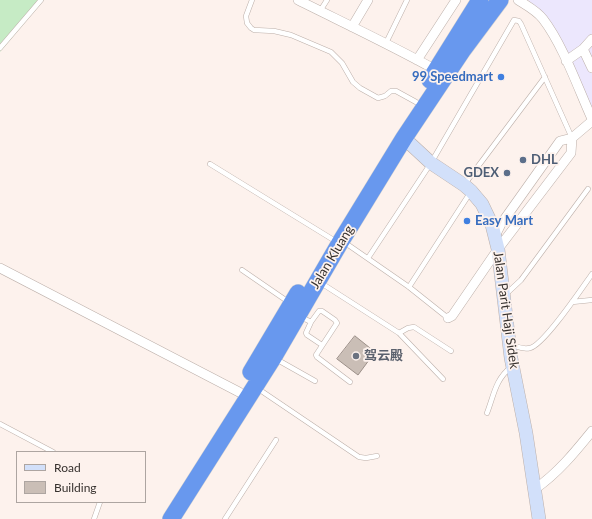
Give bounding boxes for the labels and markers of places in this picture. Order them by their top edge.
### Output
place label: 99 Speedmart [412,69,493,85]
marker: 99 Speedmart [496,72,506,82]
place label: DHL [531,152,558,168]
marker: DHL [518,155,528,165]
place label: GDEX [463,165,499,181]
marker: GDEX [502,168,512,178]
place label: Easy Mart [475,213,533,229]
marker: Easy Mart [462,216,472,226]
place label: 驾云殿 [364,348,403,364]
marker: 驾云殿 [351,351,361,361]

